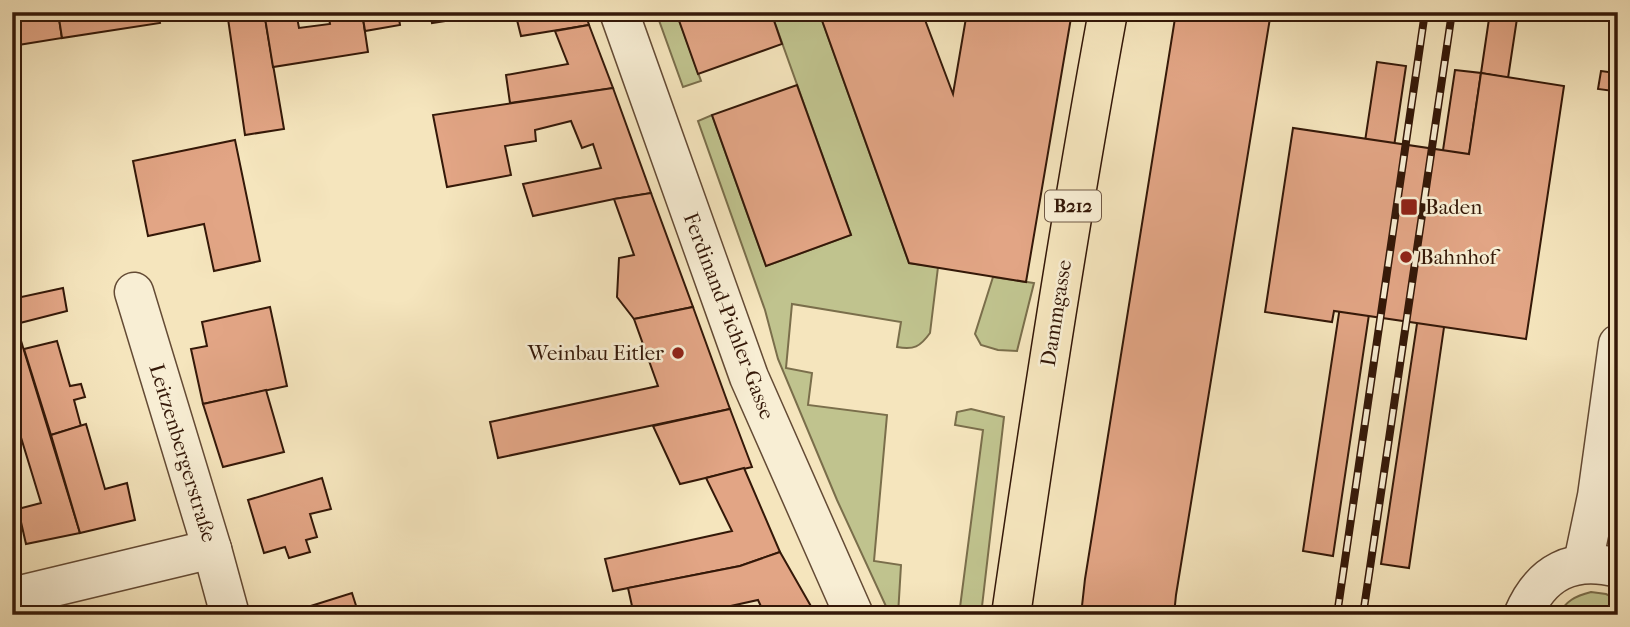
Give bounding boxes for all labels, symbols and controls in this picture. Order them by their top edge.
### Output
road number: B212 [1045,190,1101,222]
place label: Baden [1425,195,1482,219]
marker: Baden [1399,197,1419,217]
street label: Ferdinand-Pichler-Gasse [678,209,780,423]
place label: Bahnhof [1420,245,1501,269]
marker: Bahnhof [1398,249,1414,265]
street label: Dammgasse [1036,258,1076,368]
place label: Weinbau Eitler [527,341,664,365]
marker: Weinbau Eitler [670,345,686,361]
street label: Leitzenbergerstraße [144,361,222,545]

